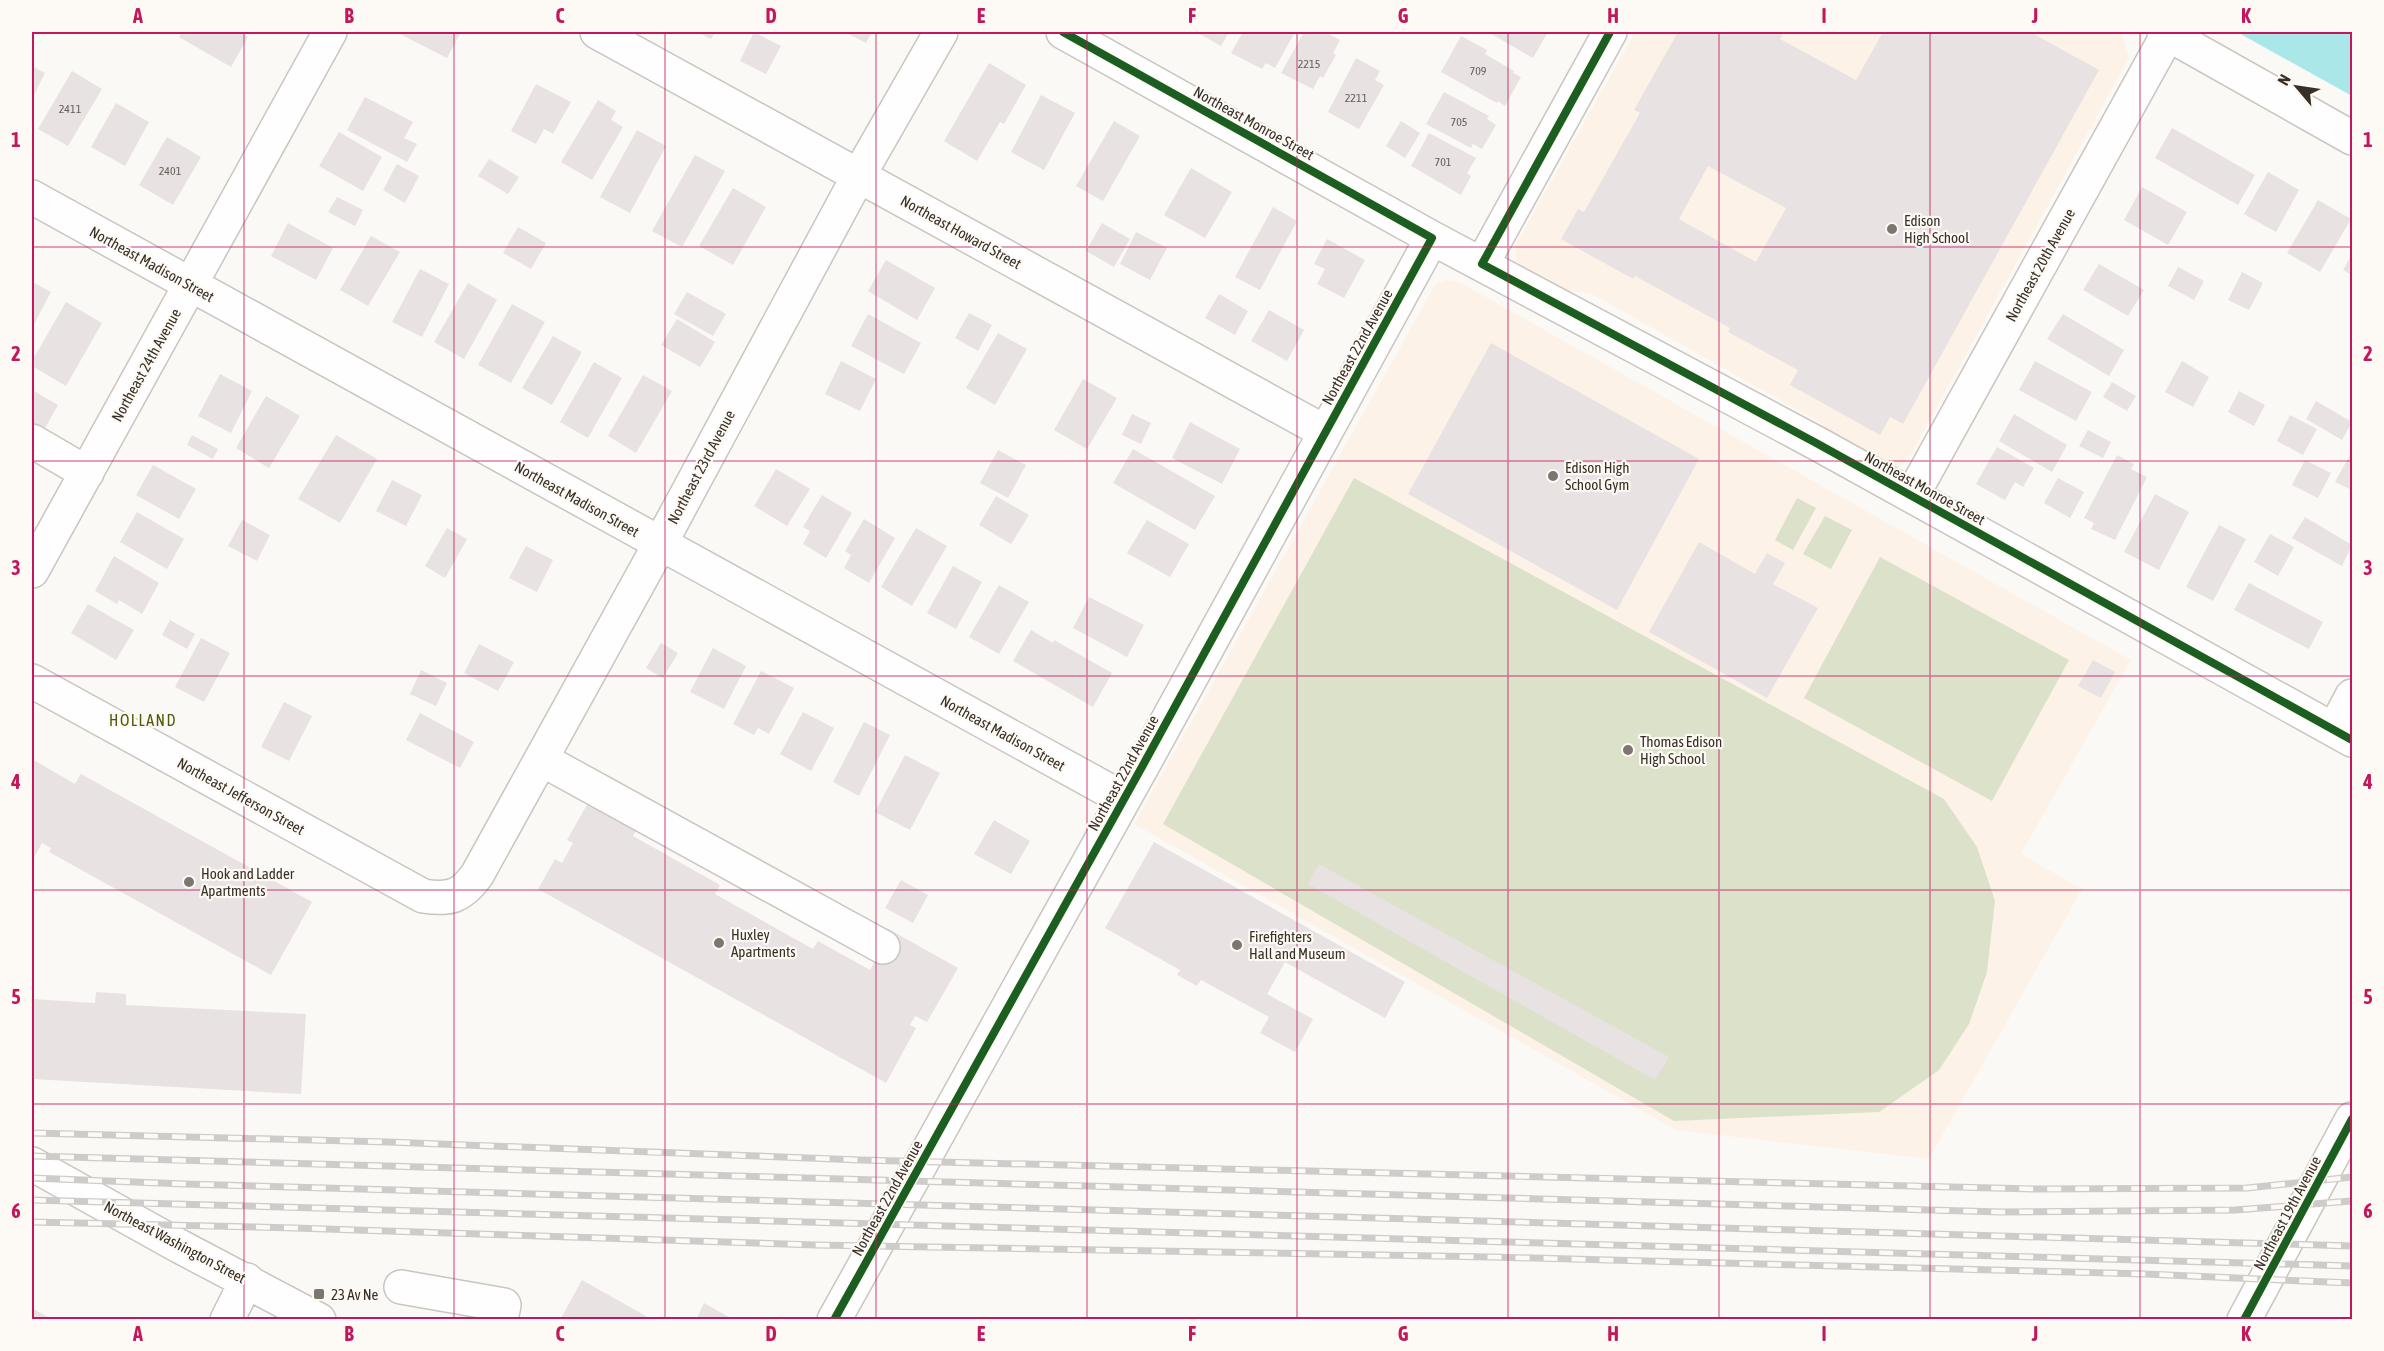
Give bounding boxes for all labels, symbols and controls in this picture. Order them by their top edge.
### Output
text: A [132,4,143,27]
text: B [344,4,354,27]
text: C [556,4,565,27]
text: D [765,4,777,27]
text: E [977,4,986,27]
text: F [1188,4,1196,27]
text: G [1398,4,1409,27]
text: H [1607,4,1619,27]
text: I [1821,4,1827,27]
text: J [2031,4,2038,27]
text: K [2241,4,2251,27]
house number: 2215 [1298,57,1320,71]
north arrow [2267,57,2327,117]
house number: 709 [1470,64,1487,78]
text: N [2274,71,2294,88]
street label: Northeast Monroe Street [1191,83,1317,163]
house number: 2211 [1345,91,1368,105]
house number: 2411 [59,102,82,116]
house number: 705 [1451,115,1467,129]
text: 1 [11,128,21,151]
text: 1 [2363,128,2373,151]
house number: 701 [1435,155,1452,169]
house number: 2401 [159,164,182,178]
street label: Northeast Howard Street [898,192,1024,272]
street label: Northeast 20th Avenue [2002,205,2078,324]
place label: Edison High School [1904,212,1969,246]
marker: Edison High School [1885,222,1899,236]
street label: Northeast Madison Street [87,223,217,305]
street label: Northeast 22nd Avenue [1318,286,1396,408]
street label: Northeast 24th Avenue [108,305,184,424]
text: 2 [11,342,21,365]
text: 2 [2363,342,2373,365]
street label: Northeast 23rd Avenue [664,407,738,527]
street label: Northeast Monroe Street [1862,448,1988,528]
street label: Northeast Madison Street [512,458,642,540]
place label: Edison High School Gym [1565,459,1630,493]
marker: Edison High School Gym [1546,469,1560,483]
text: 3 [11,556,21,579]
text: 3 [2363,556,2373,579]
street label: Northeast Madison Street [938,692,1068,774]
district label: HOLLAND [109,711,177,729]
street label: Northeast 22nd Avenue [1084,712,1162,834]
place label: Thomas Edison High School [1640,733,1722,767]
marker: Thomas Edison High School [1621,743,1635,757]
street label: Northeast Jefferson Street [174,754,308,838]
text: 4 [10,770,21,793]
text: 4 [2362,770,2373,793]
place label: Hook and Ladder Apartments [201,865,295,899]
marker: Hook and Ladder Apartments [182,875,196,889]
place label: Huxley Apartments [731,926,796,960]
place label: Firefighters Hall and Museum [1249,928,1346,962]
marker: Huxley Apartments [712,936,726,950]
marker: Firefighters Hall and Museum [1230,938,1244,952]
text: 5 [11,985,21,1008]
text: 5 [2363,985,2373,1008]
street label: Northeast 22nd Avenue [848,1137,926,1259]
street label: Northeast 19th Avenue [2250,1153,2324,1273]
street label: Northeast Washington Street [101,1197,249,1287]
text: 6 [11,1199,21,1222]
text: 6 [2363,1199,2373,1222]
place label: 23 Av Ne [331,1286,379,1303]
marker: 23 Av Ne [312,1287,326,1301]
text: A [132,1322,143,1345]
text: B [344,1322,354,1345]
text: C [556,1322,565,1345]
text: D [765,1322,777,1345]
text: E [977,1322,986,1345]
text: F [1188,1322,1196,1345]
text: G [1398,1322,1409,1345]
text: H [1607,1322,1619,1345]
text: I [1821,1322,1827,1345]
text: J [2031,1322,2038,1345]
text: K [2241,1322,2251,1345]

